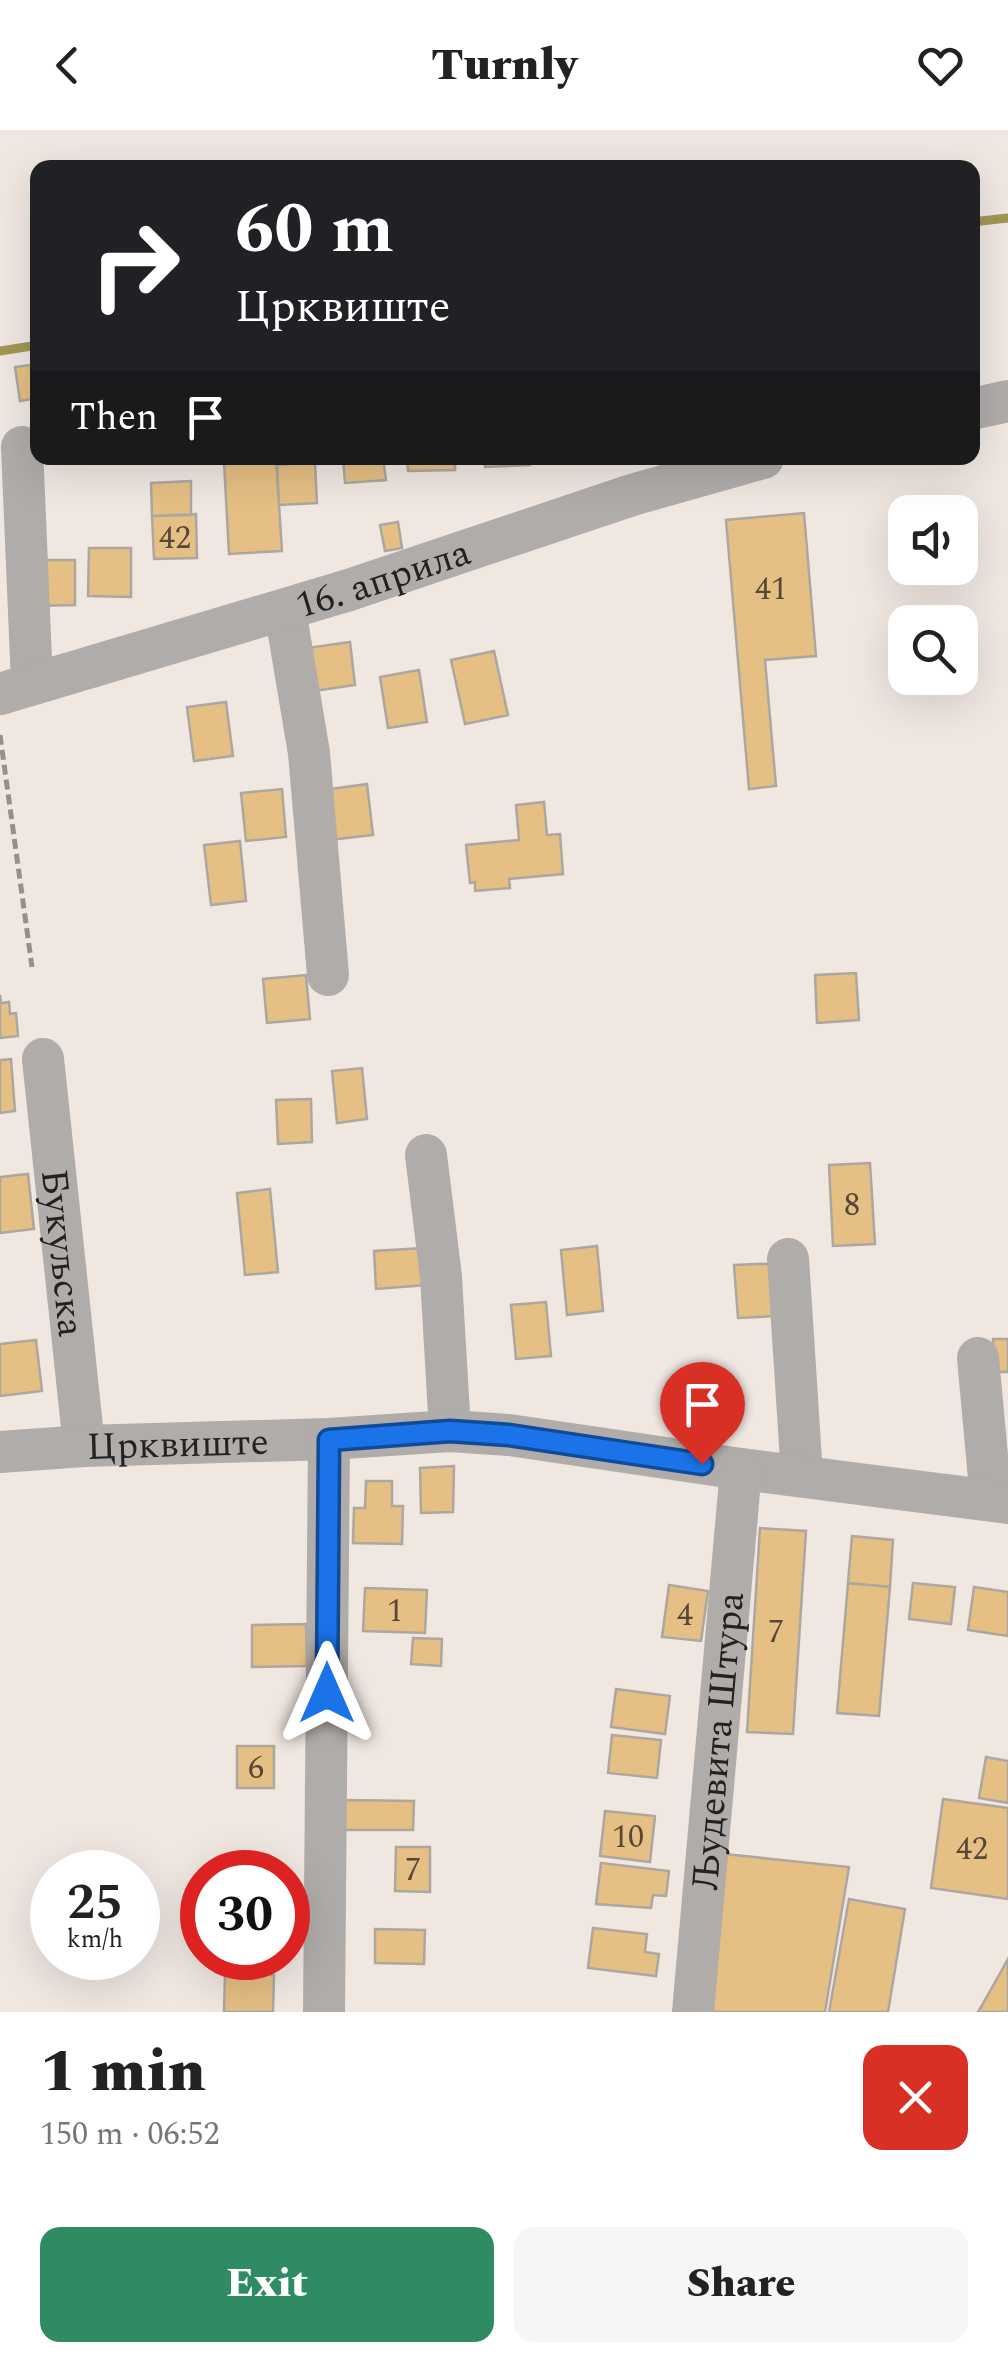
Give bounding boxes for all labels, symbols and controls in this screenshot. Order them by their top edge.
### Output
text: Turnly [431,31,577,100]
icon: back [40,38,95,93]
icon: heart [913,38,968,93]
text: 60 m [235,177,394,283]
icon: right [70,200,200,330]
text: Црквиште [235,273,451,342]
text: Then [70,389,158,447]
icon: arrive [178,390,233,445]
map controls [888,495,978,695]
button: sound [888,495,978,585]
house number: 42 [159,514,191,563]
street label: 16. априла [289,524,479,635]
house number: 41 [755,565,787,614]
button: search [888,605,978,695]
street label: Букуљска [24,1166,99,1340]
house number: 8 [844,1181,860,1230]
pin [660,1362,745,1465]
icon: arrive [675,1377,730,1432]
street label: Црквиште [86,1414,270,1477]
house number: 1 [387,1587,403,1636]
street label: Људевита Штура [677,1589,761,1893]
house number: 4 [677,1591,693,1640]
house number: 7 [768,1608,784,1657]
position arrow [275,1641,379,1745]
house number: 6 [248,1744,264,1793]
house number: 10 [612,1813,644,1862]
house number: 42 [956,1825,988,1874]
house number: 7 [405,1846,421,1895]
speed limit sign: 30 [180,1850,310,1980]
text: 25 [67,1865,123,1941]
text: km/h [67,1921,123,1959]
text: 1 min [40,2026,206,2118]
button: close [863,2045,968,2150]
text: 150 m · 06:52 [40,2110,220,2159]
button: Exit [40,2227,494,2342]
button: Share [514,2227,968,2342]

